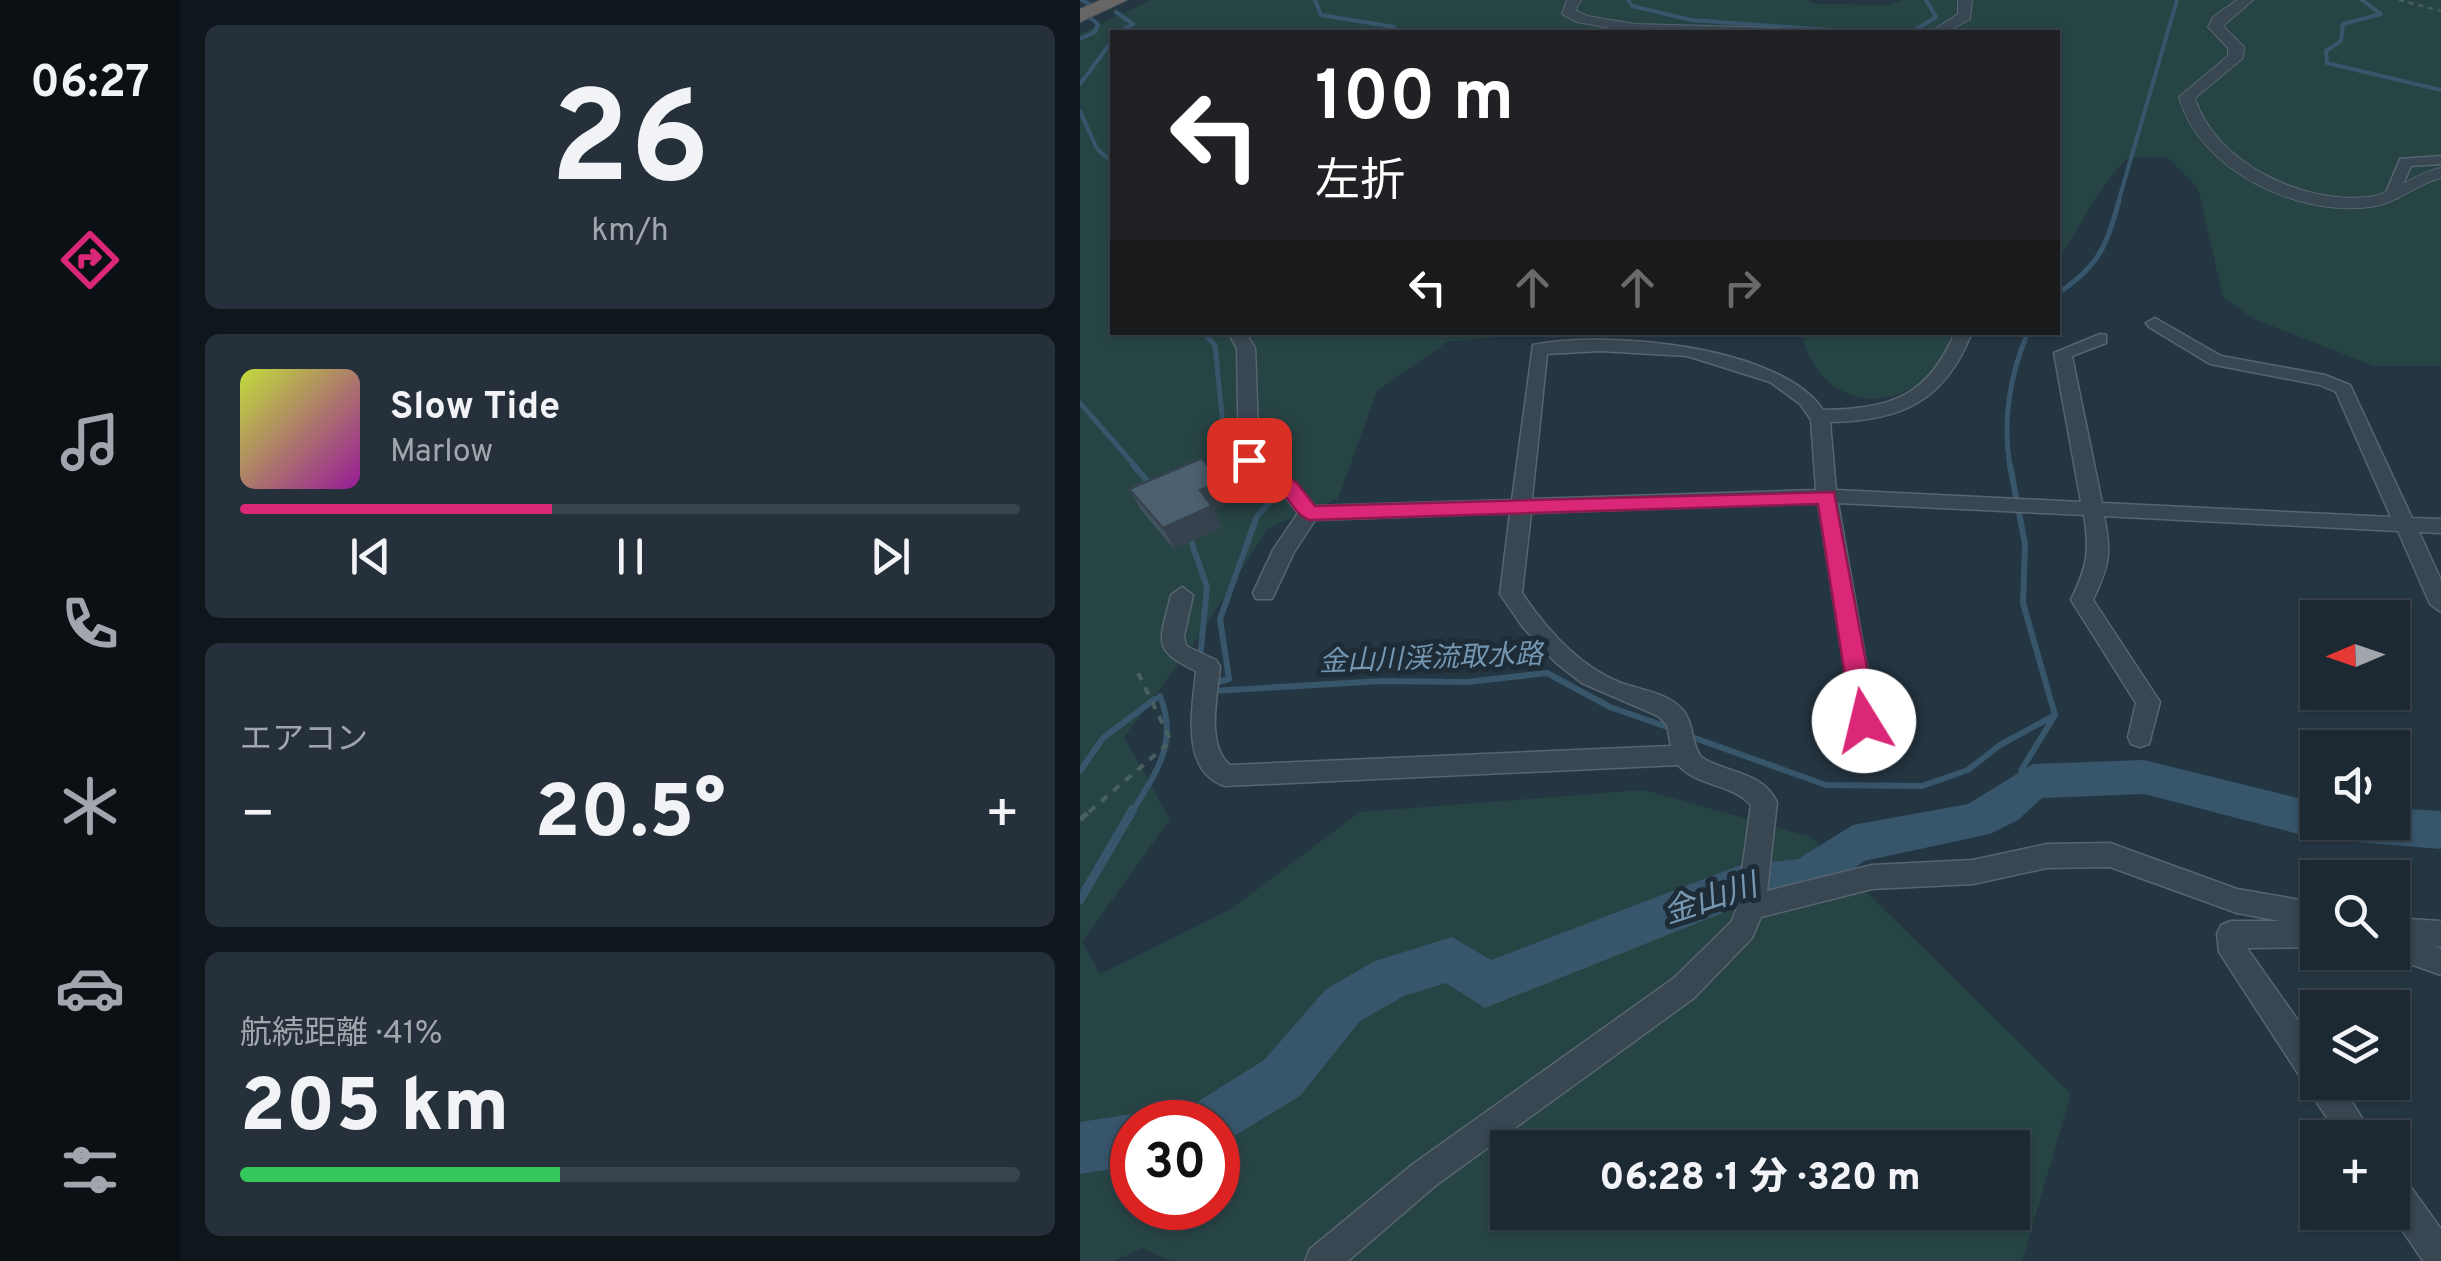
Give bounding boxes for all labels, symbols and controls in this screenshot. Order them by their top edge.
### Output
text: 06:27 [30,56,150,113]
text: 100 m [1315,56,1514,145]
text: 26 [550,64,710,229]
icon: left [1150,70,1280,200]
text: 左折 [1315,155,1405,212]
text: km/h [591,212,669,252]
icon: directions [55,225,125,295]
icon: left [1400,260,1455,315]
icon: ahead [1505,260,1560,315]
icon: ahead [1610,260,1665,315]
icon: right [1715,260,1770,315]
text: Slow Tide [390,384,560,433]
icon: music [55,407,125,477]
pin [1207,418,1292,503]
text: Marlow [390,433,493,473]
icon: arrive [1222,433,1277,488]
icon: previous [343,529,398,584]
icon: pause [603,529,658,584]
icon: next [863,529,918,584]
icon: phone [55,589,125,659]
north arrow [2300,600,2410,710]
map controls [2300,600,2410,1230]
water label: 金山川渓流取水路 [1318,638,1546,682]
position arrow [1812,669,1916,773]
text: エアコン [240,721,368,761]
button: sound [2300,730,2410,840]
text: 20.5° [534,769,726,864]
icon: climate [55,771,125,841]
text: − [240,782,275,852]
text: + [985,782,1020,852]
button: search [2300,860,2410,970]
water label: 金山川 [1659,866,1766,935]
icon: car [55,953,125,1023]
button: layers [2300,990,2410,1100]
text: 航続距離 · 41% [240,1015,443,1055]
text: 205 km [240,1063,509,1158]
speed limit sign: 30 [1110,1100,1240,1230]
button: + [2300,1120,2410,1230]
icon: filters [55,1135,125,1205]
text: 06:28 · 1 分 · 320 m [1599,1155,1921,1204]

